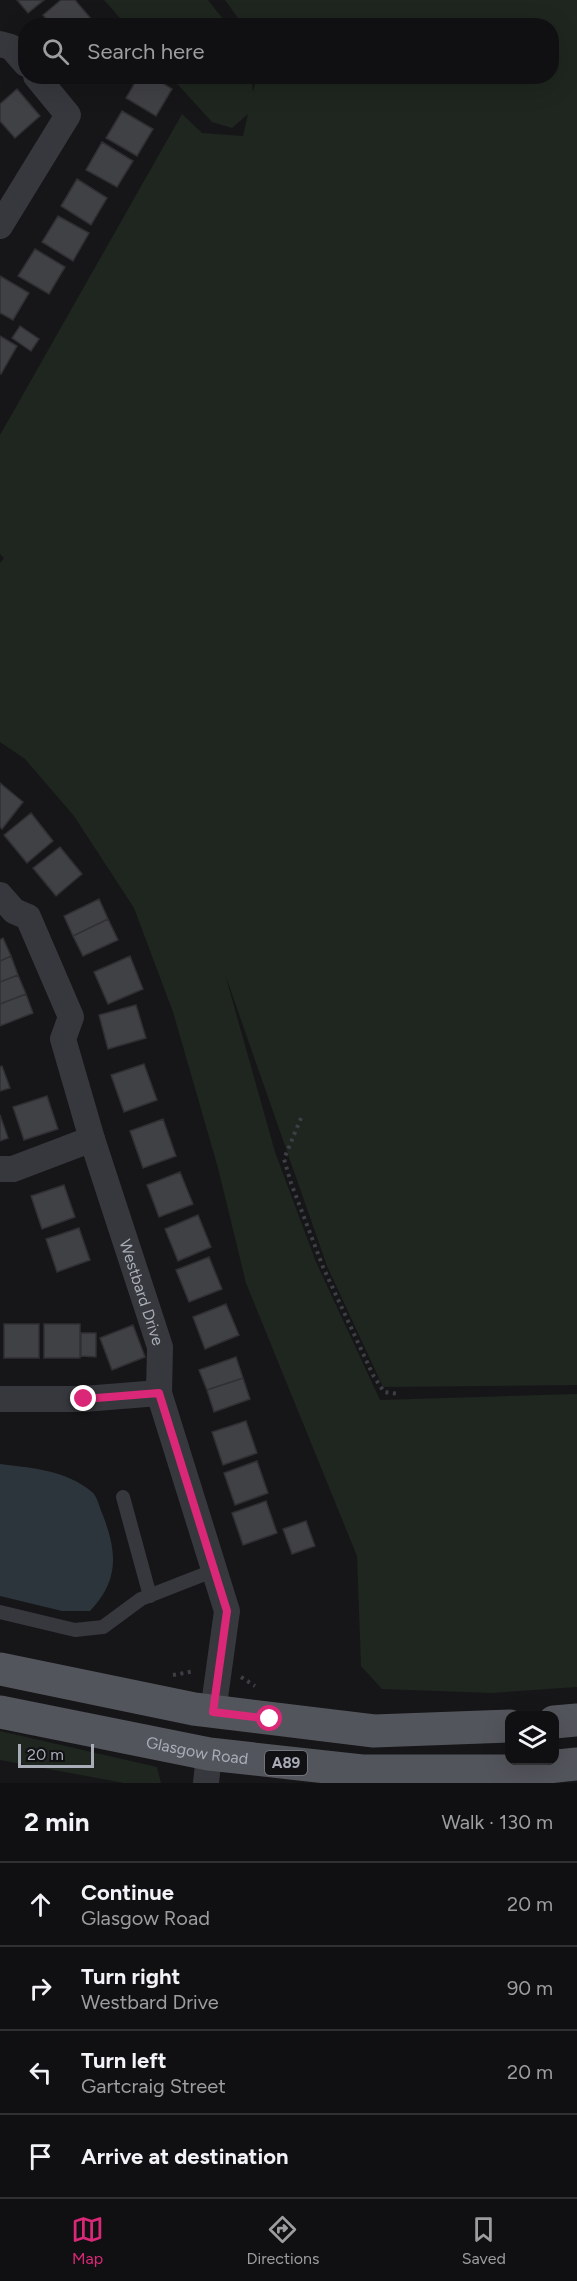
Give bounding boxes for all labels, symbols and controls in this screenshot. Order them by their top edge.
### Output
search box [18,18,559,84]
icon: search [39,35,72,68]
text: Search here [87,38,205,65]
street label: Westbard Drive [115,1237,168,1348]
route end [70,1385,96,1411]
route start [256,1705,282,1731]
map controls [505,1711,559,1765]
button: layers [505,1711,559,1765]
street label: Glasgow Road [145,1733,249,1768]
scale bar [18,1741,94,1768]
text: 20 m [27,1745,64,1764]
road number: A89 [265,1751,307,1775]
text: 2 min [24,1806,90,1838]
text: Walk · 130 m [441,1810,553,1834]
text: Continue [81,1879,174,1906]
icon: ahead [24,1888,57,1921]
text: 20 m [507,1892,553,1916]
text: Glasgow Road [81,1906,210,1930]
text: Turn right [81,1963,180,1990]
icon: right [24,1972,57,2005]
text: 90 m [507,1976,553,2000]
text: Westbard Drive [81,1990,219,2014]
text: Turn left [81,2047,167,2074]
icon: left [24,2056,57,2089]
text: 20 m [507,2060,553,2084]
text: Gartcraig Street [81,2074,226,2098]
icon: arrive [24,2140,57,2173]
text: Arrive at destination [81,2143,289,2170]
tab: Map [71,2213,104,2268]
tab: Directions [246,2213,319,2268]
tab: Saved [462,2213,506,2268]

